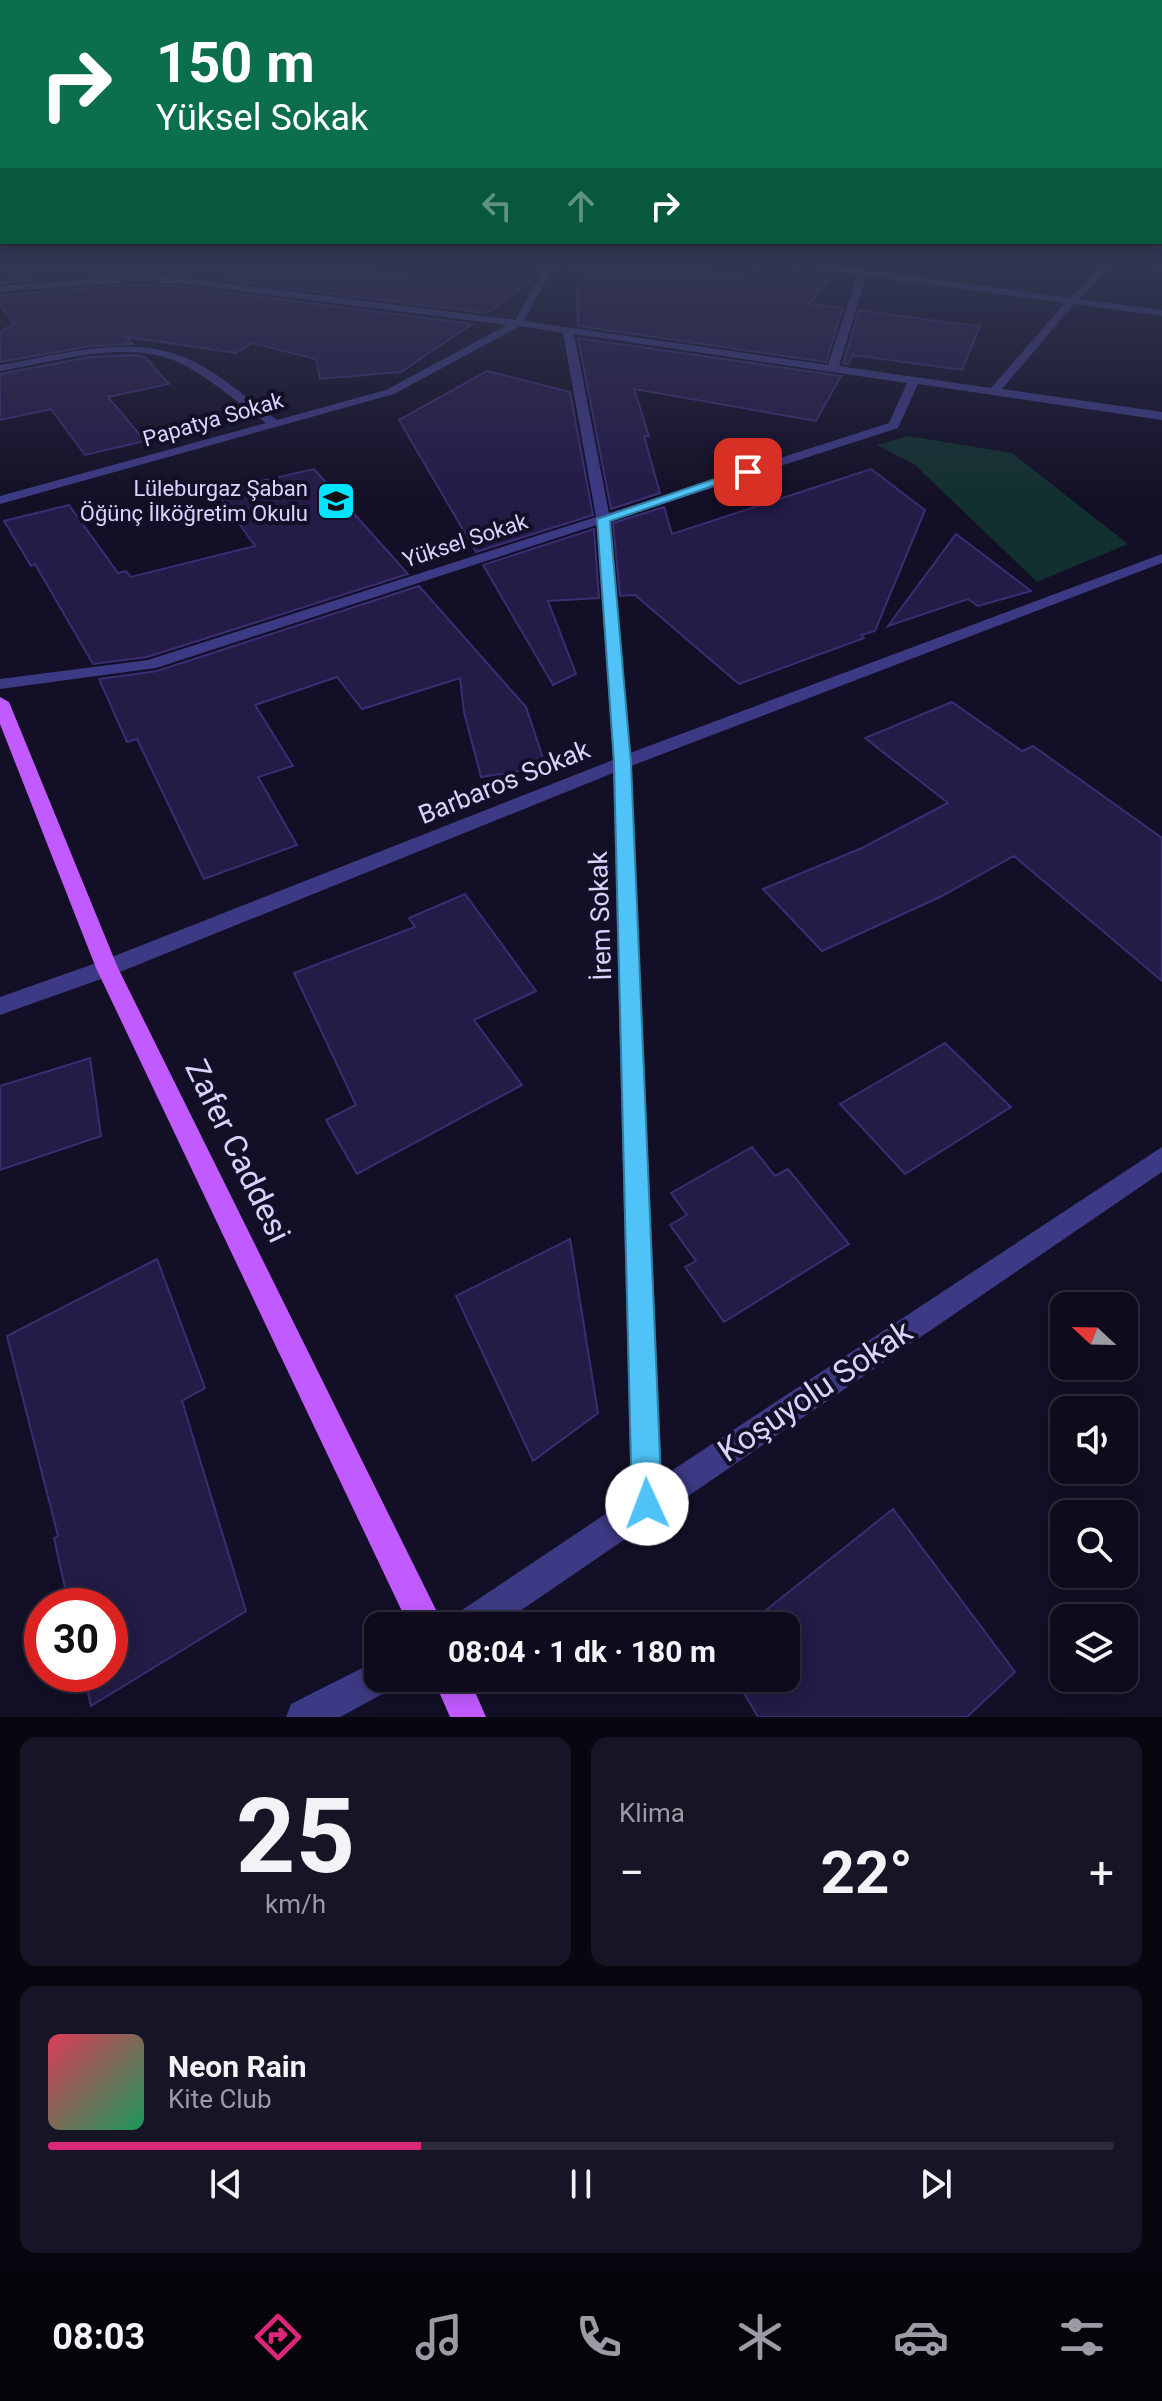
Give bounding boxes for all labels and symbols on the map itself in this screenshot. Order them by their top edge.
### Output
street label: Papatya Sokak [140,387,287,451]
pin [714,438,782,506]
place label: Lüleburgaz Şaban Öğünç İlköğretim Okulu [80,476,308,526]
school or university icon: Lüleburgaz Şaban Öğünç İlköğretim Okulu [315,480,357,522]
street label: Yüksel Sokak [400,508,532,572]
street label: Barbaros Sokak [414,734,595,830]
street label: İrem Sokak [583,850,617,981]
street label: Zafer Caddesi [177,1053,299,1249]
north arrow [1050,1292,1138,1380]
street label: Koşuyolu Sokak [711,1312,920,1470]
position arrow [605,1462,689,1546]
speed limit sign: 30 [24,1588,128,1692]

